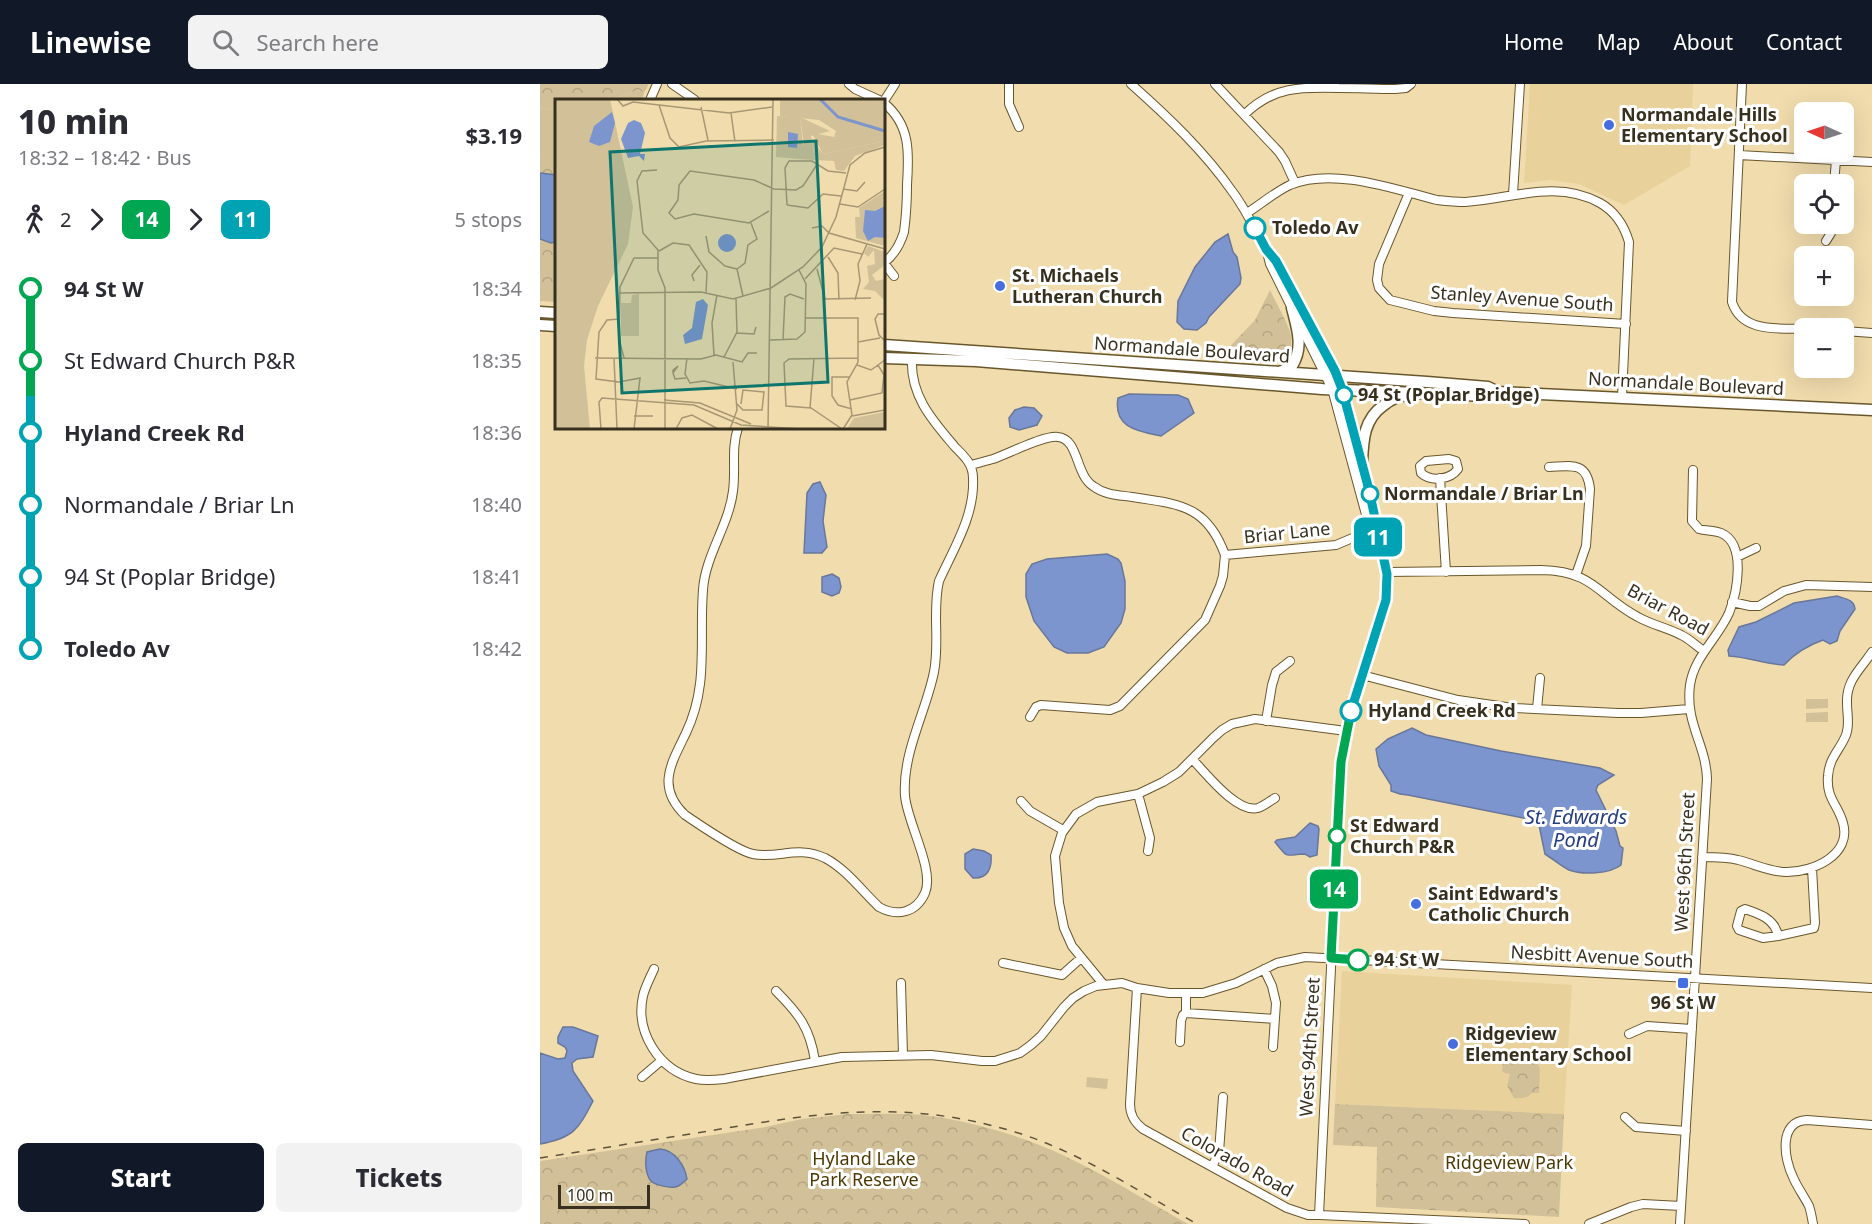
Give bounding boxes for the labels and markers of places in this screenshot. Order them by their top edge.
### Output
place label: Normandale Hills Elementary School [1621,102,1788,147]
marker: Normandale Hills Elementary School [1602,118,1616,132]
place label: Toledo Av [1272,215,1359,239]
marker: Toledo Av [1244,217,1266,239]
place label: St. Michaels Lutheran Church [1012,263,1163,308]
marker: St. Michaels Lutheran Church [993,279,1007,293]
place label: 94 St (Poplar Bridge) [1358,382,1539,406]
marker: 94 St (Poplar Bridge) [1335,386,1353,404]
place label: Normandale / Briar Ln [1384,481,1584,505]
marker: Normandale / Briar Ln [1361,485,1379,503]
place label: Hyland Creek Rd [1368,698,1516,722]
marker: Hyland Creek Rd [1340,700,1362,722]
place label: St Edward Church P&R [1350,813,1455,858]
marker: St Edward Church P&R [1328,827,1346,845]
place label: Saint Edward's Catholic Church [1428,881,1569,926]
marker: Saint Edward's Catholic Church [1409,897,1423,911]
place label: 94 St W [1374,947,1440,971]
marker: 94 St W [1347,949,1369,971]
marker: 96 St W [1676,976,1690,990]
place label: 96 St W [1650,990,1716,1014]
place label: Ridgeview Elementary School [1465,1021,1632,1066]
marker: Ridgeview Elementary School [1446,1037,1460,1051]

